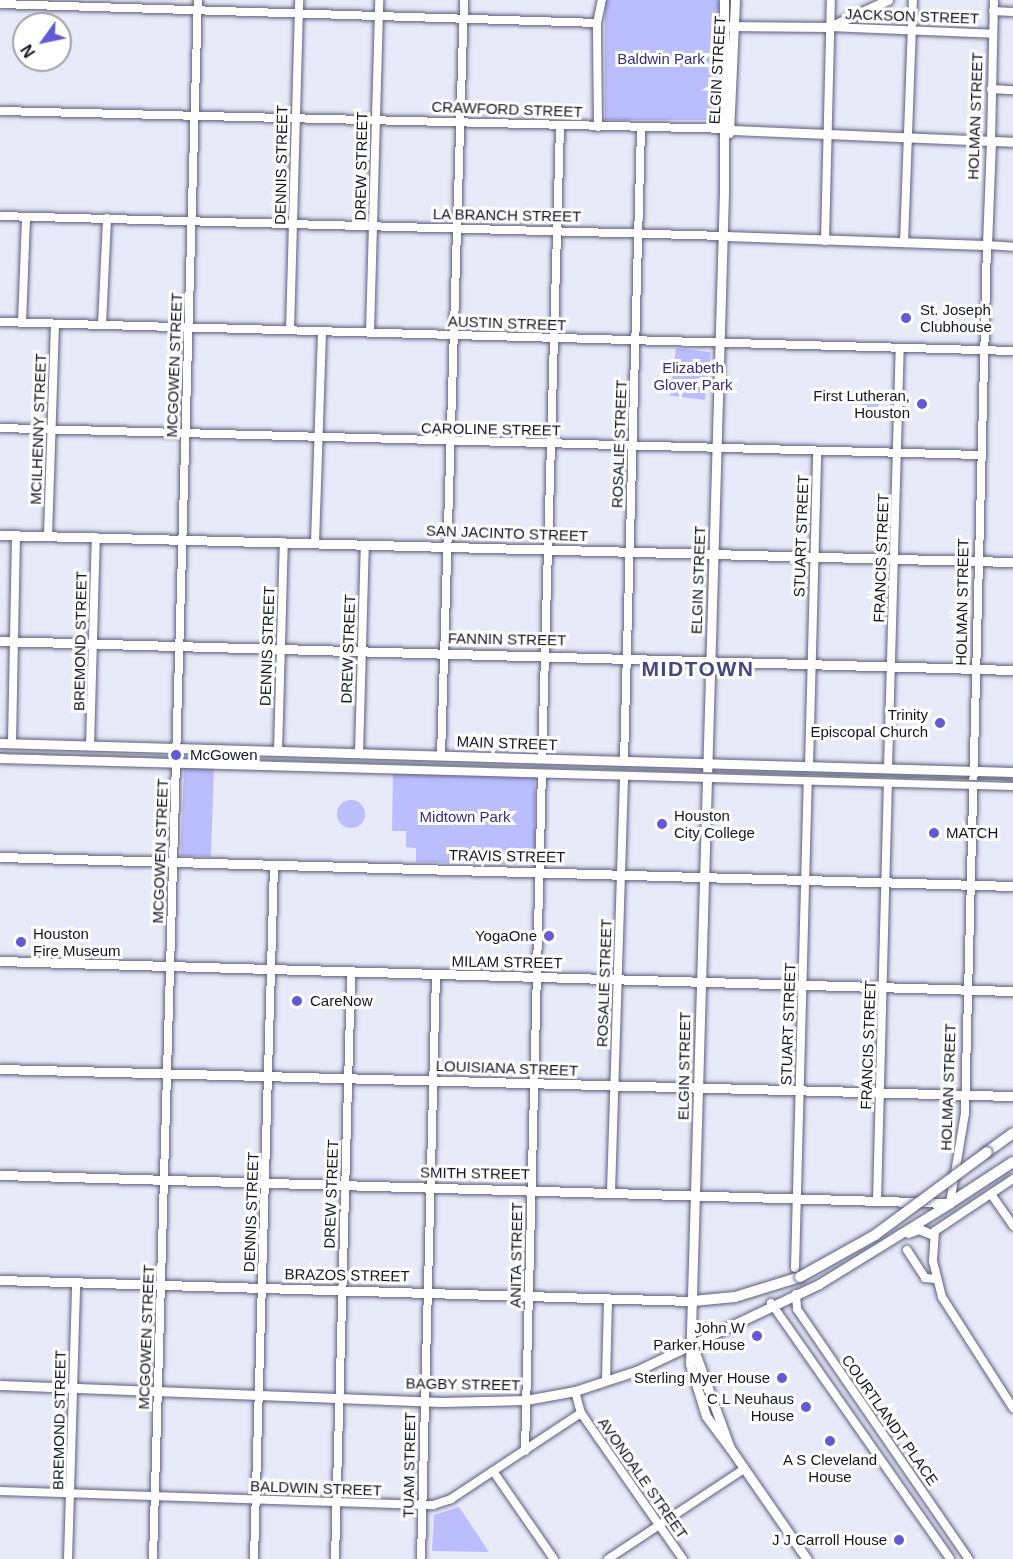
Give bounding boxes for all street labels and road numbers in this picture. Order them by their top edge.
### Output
street label: JACKSON STREET [845,5,979,27]
street label: ELGIN STREET [705,15,729,125]
street label: HOLMAN STREET [964,52,986,180]
street label: CRAWFORD STREET [431,97,583,121]
street label: DENNIS STREET [271,105,291,225]
street label: DREW STREET [351,111,371,221]
street label: LA BRANCH STREET [432,205,582,225]
street label: MCGOWEN STREET [162,292,186,438]
street label: AUSTIN STREET [448,312,566,334]
street label: MCILHENNY STREET [26,353,50,505]
street label: ROSALIE STREET [608,380,630,508]
street label: CAROLINE STREET [421,419,561,439]
street label: STUART STREET [790,474,812,598]
street label: FRANCIS STREET [870,493,892,623]
street label: SAN JACINTO STREET [426,521,588,545]
street label: ELGIN STREET [687,526,709,634]
street label: HOLMAN STREET [952,538,972,666]
street label: BREMOND STREET [70,571,90,711]
street label: DENNIS STREET [256,586,278,706]
street label: DREW STREET [337,594,359,704]
street label: FANNIN STREET [448,629,566,649]
street label: MAIN STREET [456,732,558,754]
street label: MCGOWEN STREET [148,778,172,924]
street label: TRAVIS STREET [449,846,565,866]
street label: ROSALIE STREET [593,919,615,1047]
street label: MILAM STREET [451,952,563,972]
street label: STUART STREET [777,962,799,1086]
street label: FRANCIS STREET [857,980,879,1110]
street label: ELGIN STREET [674,1012,694,1120]
street label: HOLMAN STREET [937,1023,959,1151]
street label: LOUISIANA STREET [435,1057,579,1079]
street label: DREW STREET [320,1139,342,1249]
street label: DENNIS STREET [240,1152,262,1272]
street label: SMITH STREET [420,1163,530,1183]
street label: ANITA STREET [506,1202,526,1308]
street label: MCGOWEN STREET [134,1264,158,1410]
street label: BRAZOS STREET [284,1265,410,1285]
street label: BREMOND STREET [49,1350,69,1490]
street label: COURTLANDT PLACE [838,1351,942,1489]
street label: BAGBY STREET [405,1374,521,1394]
street label: TUAM STREET [399,1412,419,1518]
street label: AVONDALE STREET [594,1414,692,1542]
street label: BALDWIN STREET [250,1477,382,1499]

